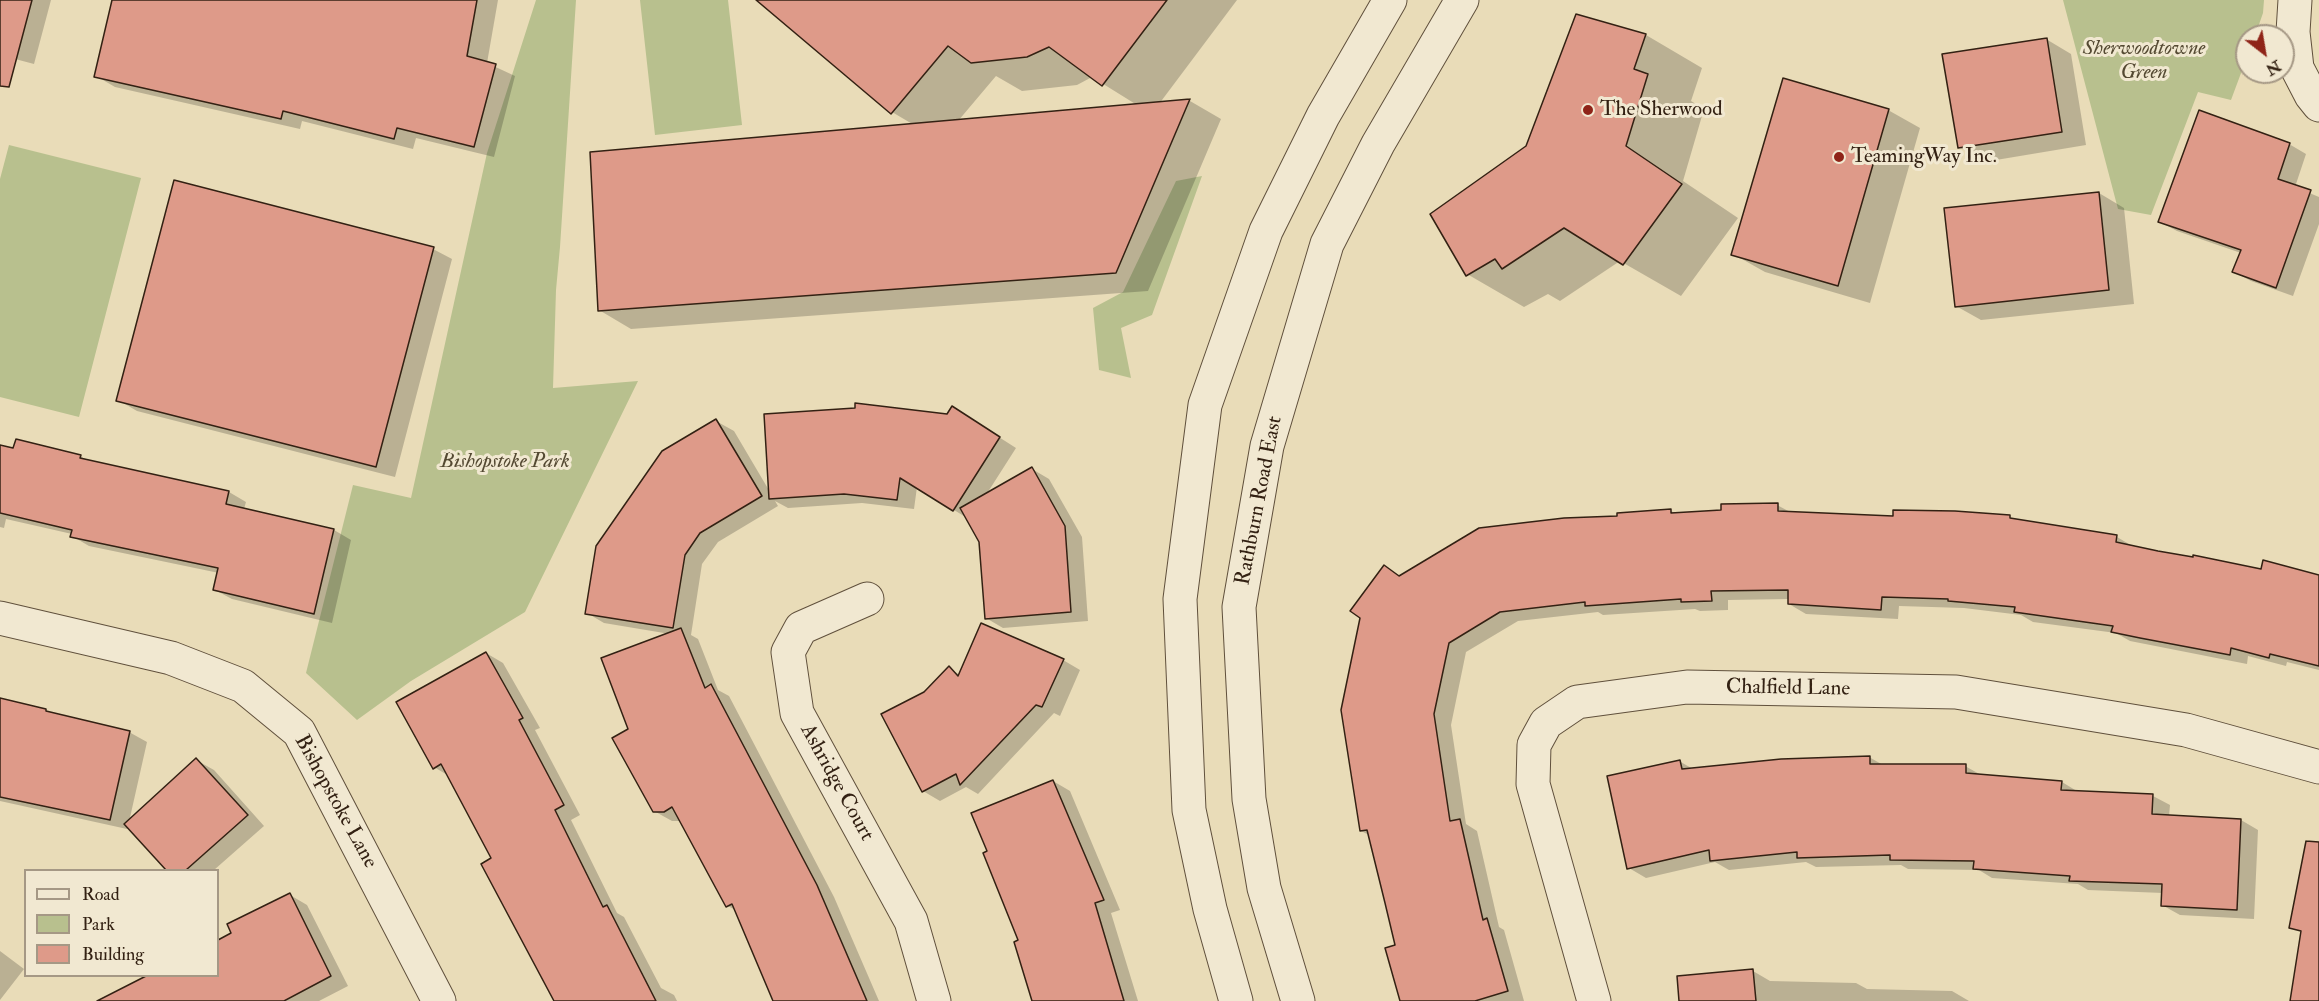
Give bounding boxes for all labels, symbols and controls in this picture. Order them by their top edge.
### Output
north arrow [2235,24,2295,84]
park label: Sherwoodtowne Green [2083,36,2205,86]
text: N [2262,55,2285,80]
place label: The Sherwood [1600,97,1722,123]
marker: The Sherwood [1581,103,1595,117]
place label: TeamingWay Inc. [1851,144,1997,170]
marker: TeamingWay Inc. [1832,150,1846,164]
street label: Rathburn Road East [1231,414,1289,588]
park label: Bishopstoke Park [440,449,570,475]
street label: Chalfield Lane [1726,675,1850,703]
street label: Ashridge Court [794,720,878,846]
street label: Bishopstoke Lane [288,731,382,873]
legend [24,869,219,977]
text: Road [82,883,120,906]
text: Park [82,913,115,936]
text: Building [82,943,144,966]

